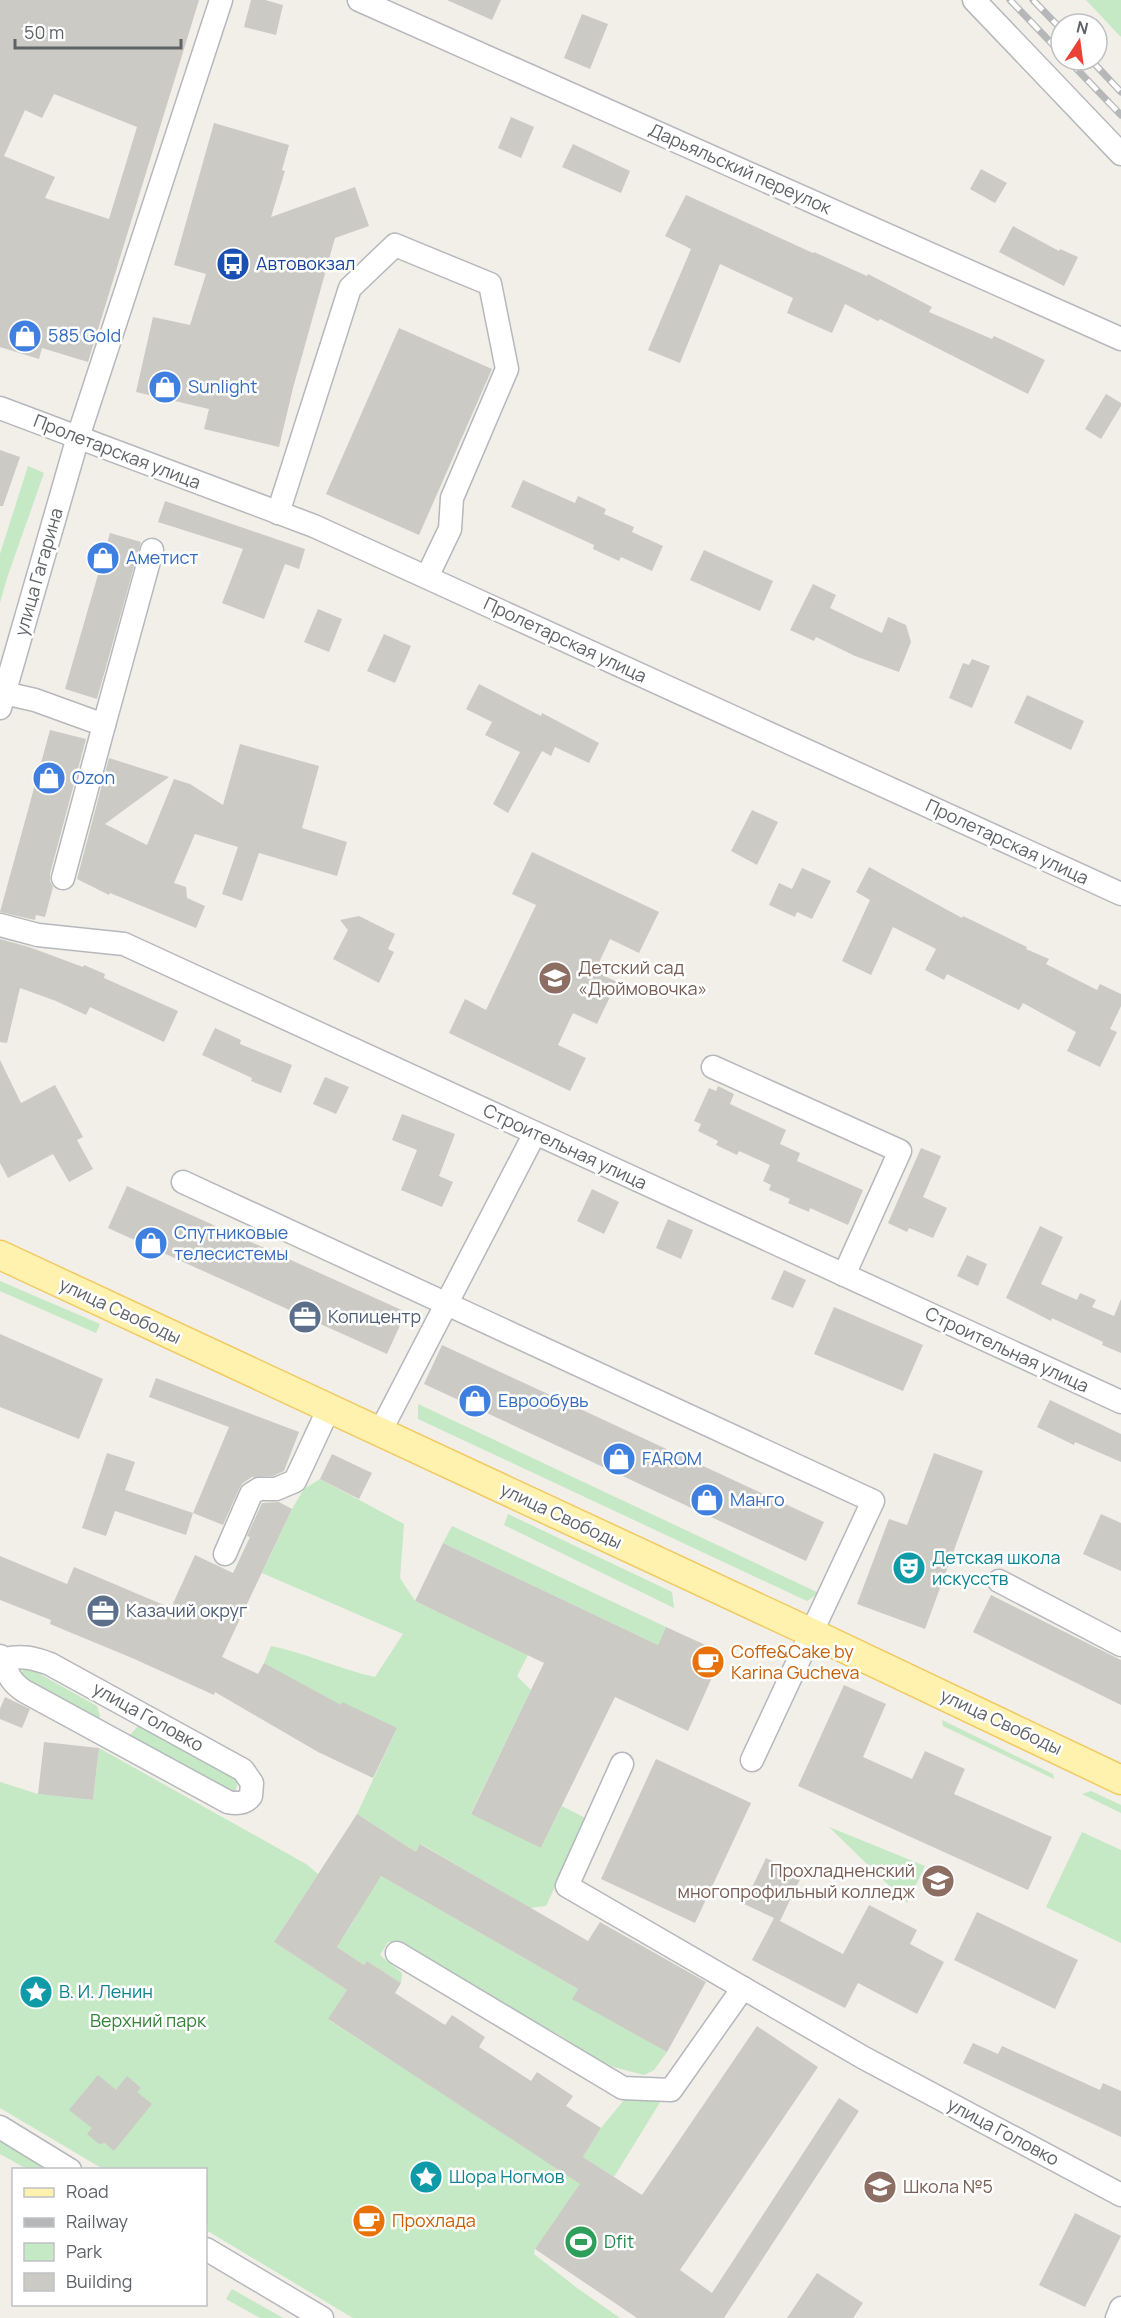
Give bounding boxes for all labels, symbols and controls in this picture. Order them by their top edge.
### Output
scale bar [15,12,182,50]
north arrow [1049,12,1109,72]
text: N [1074,15,1090,39]
text: 50 m [24,20,64,44]
street label: Дарьяльский переулок [645,117,836,220]
bus stop icon: Автовокзал [215,246,251,282]
place label: Автовокзал [256,251,355,275]
shop icon: 585 Gold [7,318,43,354]
place label: 585 Gold [48,323,121,347]
shop icon: Sunlight [147,369,183,405]
place label: Sunlight [188,374,257,398]
street label: Пролетарская улица [30,408,204,494]
street label: улица Гагарина [8,505,68,639]
shop icon: Аметист [85,540,121,576]
place label: Аметист [126,545,198,569]
street label: Пролетарская улица [480,591,651,687]
shop icon: Ozon [31,760,67,796]
place label: Ozon [72,765,115,789]
street label: Пролетарская улица [922,793,1093,889]
place label: Детский сад «Дюймовочка» [578,955,707,1000]
school or university icon: Детский сад «Дюймовочка» [537,960,573,996]
street label: Строительная улица [480,1098,651,1195]
place label: Спутниковые телесистемы [174,1220,288,1265]
shop icon: Спутниковые телесистемы [133,1225,169,1261]
street label: улица Свободы [56,1271,185,1349]
office icon: Копицентр [287,1299,323,1335]
street label: Строительная улица [922,1301,1093,1398]
place label: Копицентр [328,1304,421,1328]
shop icon: Еврообувь [457,1383,493,1419]
place label: Еврообувь [498,1388,589,1412]
shop icon: FAROM [601,1441,637,1477]
place label: FAROM [642,1446,702,1470]
street label: улица Свободы [497,1476,626,1554]
shop icon: Манго [689,1482,725,1518]
place label: Манго [730,1487,785,1511]
place label: Детская школа искусств [932,1545,1060,1590]
theatre icon: Детская школа искусств [891,1550,927,1586]
office icon: Казачий округ [85,1593,121,1629]
place label: Казачий округ [126,1598,247,1622]
place label: Coffe&Cake by Karina Gucheva [731,1639,859,1684]
cafe icon: Coffe&Cake by Karina Gucheva [690,1644,726,1680]
street label: улица Головко [89,1676,208,1756]
street label: улица Свободы [937,1682,1066,1760]
place label: Прохладненский многопрофильный колледж [677,1858,915,1903]
school or university icon: Прохладненский многопрофильный колледж [920,1863,956,1899]
place icon: В. И. Ленин [18,1974,54,2010]
place label: В. И. Ленин [59,1979,153,2003]
park label: Верхний парк [90,2008,207,2032]
street label: улица Головко [943,2092,1064,2171]
place icon: Шора Ногмов [408,2159,444,2195]
place label: Шора Ногмов [449,2164,565,2188]
legend [12,2168,207,2306]
school or university icon: Школа №5 [862,2169,898,2205]
place label: Школа №5 [903,2174,993,2198]
text: Road [66,2179,109,2203]
cafe icon: Прохлада [351,2203,387,2239]
place label: Прохлада [392,2208,476,2232]
text: Railway [66,2209,128,2233]
sports icon: Dfit [563,2224,599,2260]
place label: Dfit [604,2229,634,2253]
text: Park [66,2239,103,2263]
text: Building [66,2269,132,2293]

